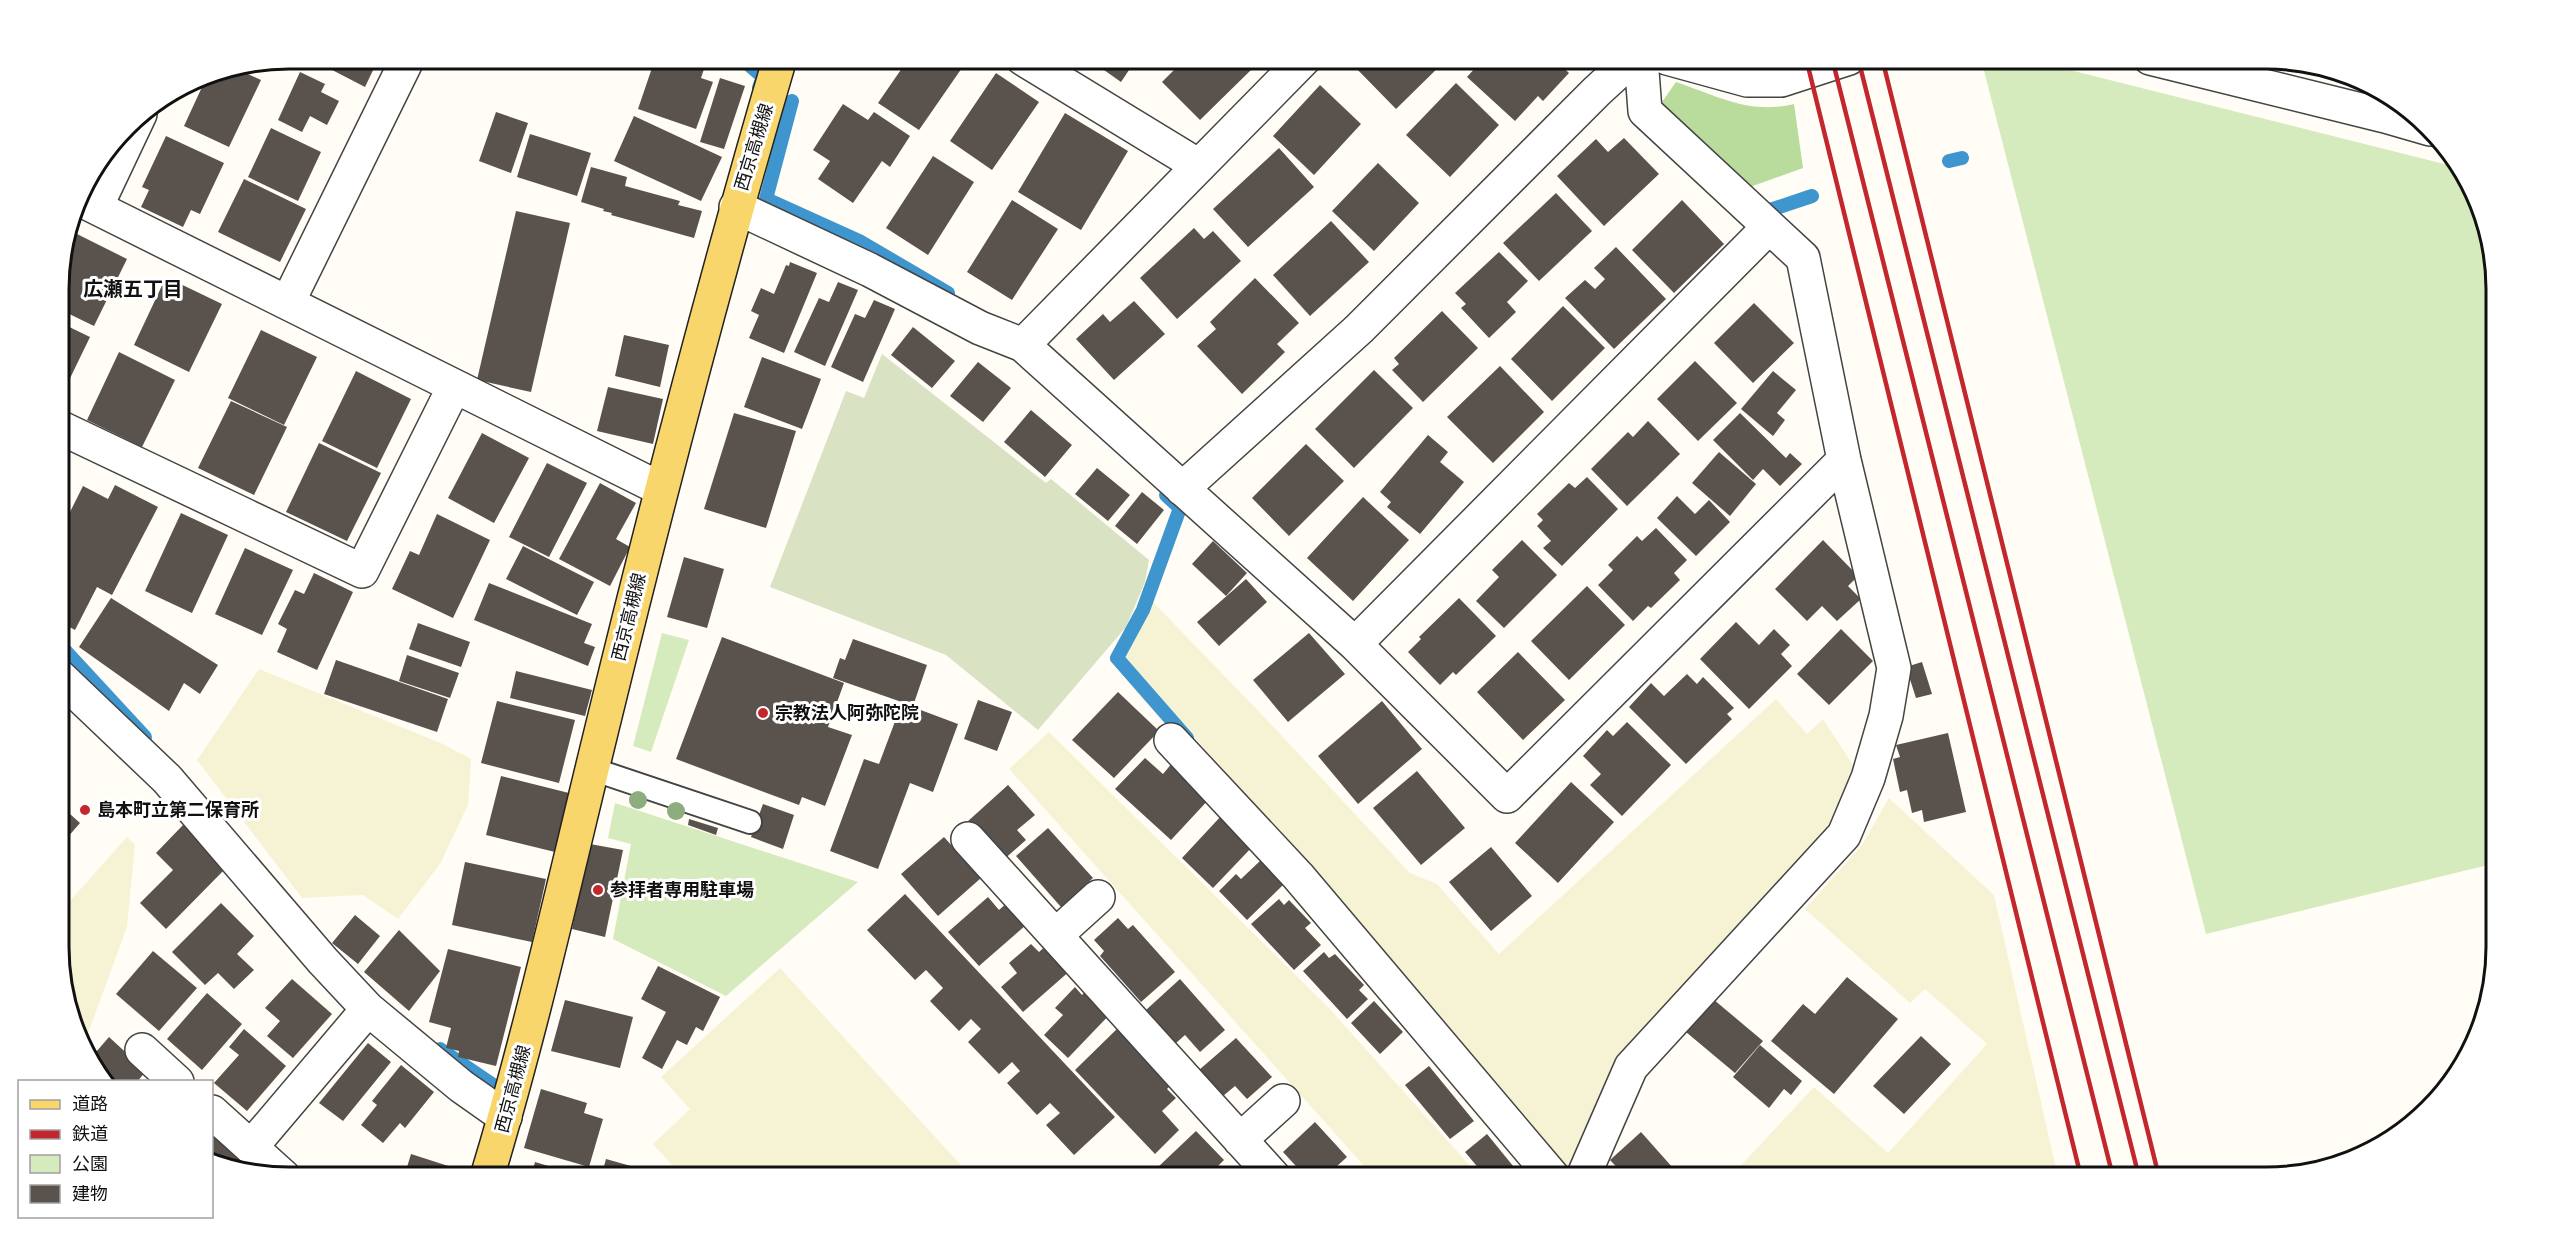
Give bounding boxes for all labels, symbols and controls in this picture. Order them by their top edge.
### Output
street label: 西京高槻線 [729,100,778,193]
district label: 広瀬五丁目 [83,275,183,302]
street label: 西京高槻線 [606,570,651,663]
place label: 宗教法人阿弥陀院 [775,701,919,724]
marker: 宗教法人阿弥陀院 [756,706,770,720]
place label: 島本町立第二保育所 [97,798,259,821]
marker: 島本町立第二保育所 [78,803,92,817]
place label: 参拝者専用駐車場 [610,878,754,901]
marker: 参拝者専用駐車場 [591,883,605,897]
street label: 西京高槻線 [490,1042,535,1135]
legend [18,1080,213,1218]
text: 道路 [72,1092,108,1115]
text: 鉄道 [72,1122,108,1145]
text: 公園 [72,1152,108,1175]
text: 建物 [72,1182,108,1205]

